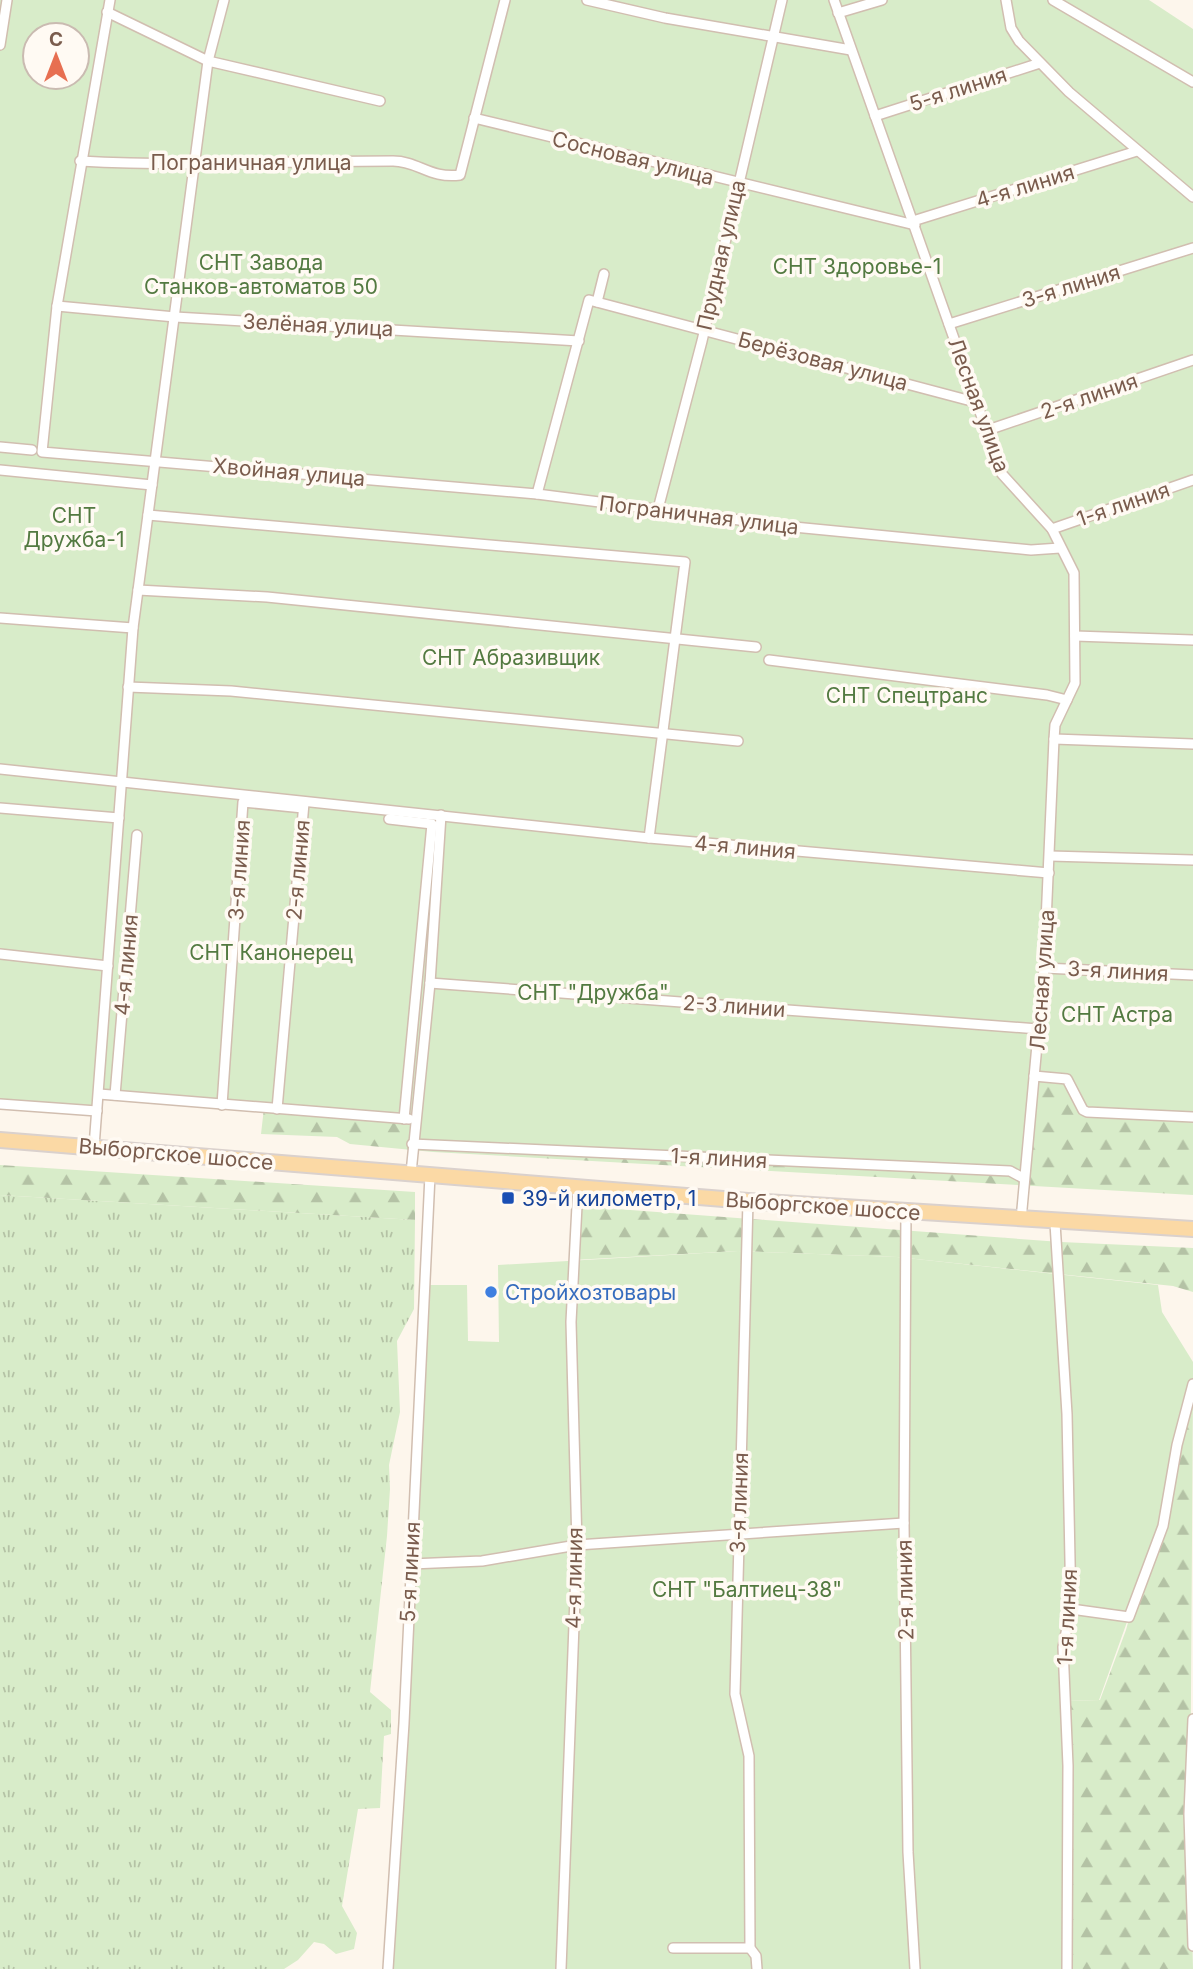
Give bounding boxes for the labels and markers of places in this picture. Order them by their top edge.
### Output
place label: 39-й километр, 1 [522,1186,696,1211]
marker: 39-й километр, 1 [500,1190,516,1206]
place label: Стройхозтовары [505,1280,676,1305]
marker: Стройхозтовары [483,1284,499,1300]

